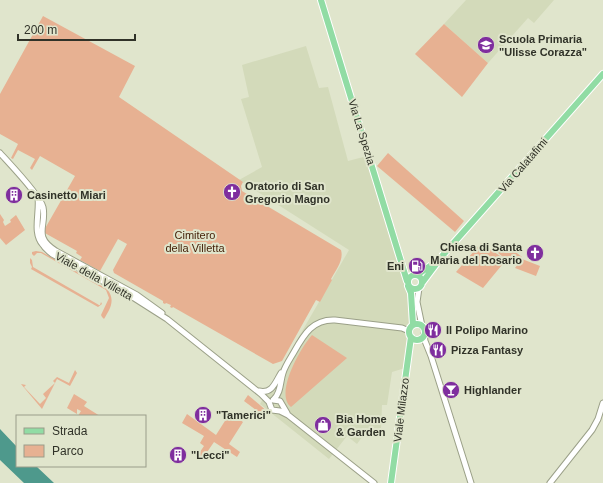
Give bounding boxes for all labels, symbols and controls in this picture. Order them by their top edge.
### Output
scale bar [18,16,135,42]
text: 200 m [24,23,57,37]
place label: Scuola Primaria "Ulisse Corazza" [499,33,587,58]
school or university icon: Scuola Primaria "Ulisse Corazza" [476,35,496,55]
street label: Via La Spezia [346,98,378,167]
street label: Via Calatafimi [496,136,550,194]
place label: Oratorio di San Gregorio Magno [245,180,330,205]
church icon: Oratorio di San Gregorio Magno [222,182,242,202]
building icon: Casinetto Miari [4,185,24,205]
place label: Casinetto Miari [27,189,106,201]
park label: Cimitero della Villetta [165,229,225,254]
place label: Chiesa di Santa Maria del Rosario [430,241,523,266]
church icon: Chiesa di Santa Maria del Rosario [525,243,545,263]
street label: Viale della Villetta [53,250,135,303]
fuel station icon: Eni [407,256,427,276]
place label: Eni [387,260,404,272]
restaurant icon: Il Polipo Marino [423,320,443,340]
place label: Il Polipo Marino [446,324,528,336]
restaurant icon: Pizza Fantasy [428,340,448,360]
place label: Pizza Fantasy [451,344,524,356]
street label: Viale Milazzo [391,377,411,443]
bar icon: Highlander [441,380,461,400]
place label: Highlander [464,384,522,396]
building icon: "Tamerici" [193,405,213,425]
place label: "Tamerici" [216,409,271,421]
place label: Bia Home & Garden [336,413,387,438]
legend [16,415,146,467]
shop icon: Bia Home & Garden [313,415,333,435]
text: Strada [52,424,88,438]
text: Parco [52,444,84,458]
building icon: "Lecci" [168,445,188,465]
place label: "Lecci" [191,449,230,461]

